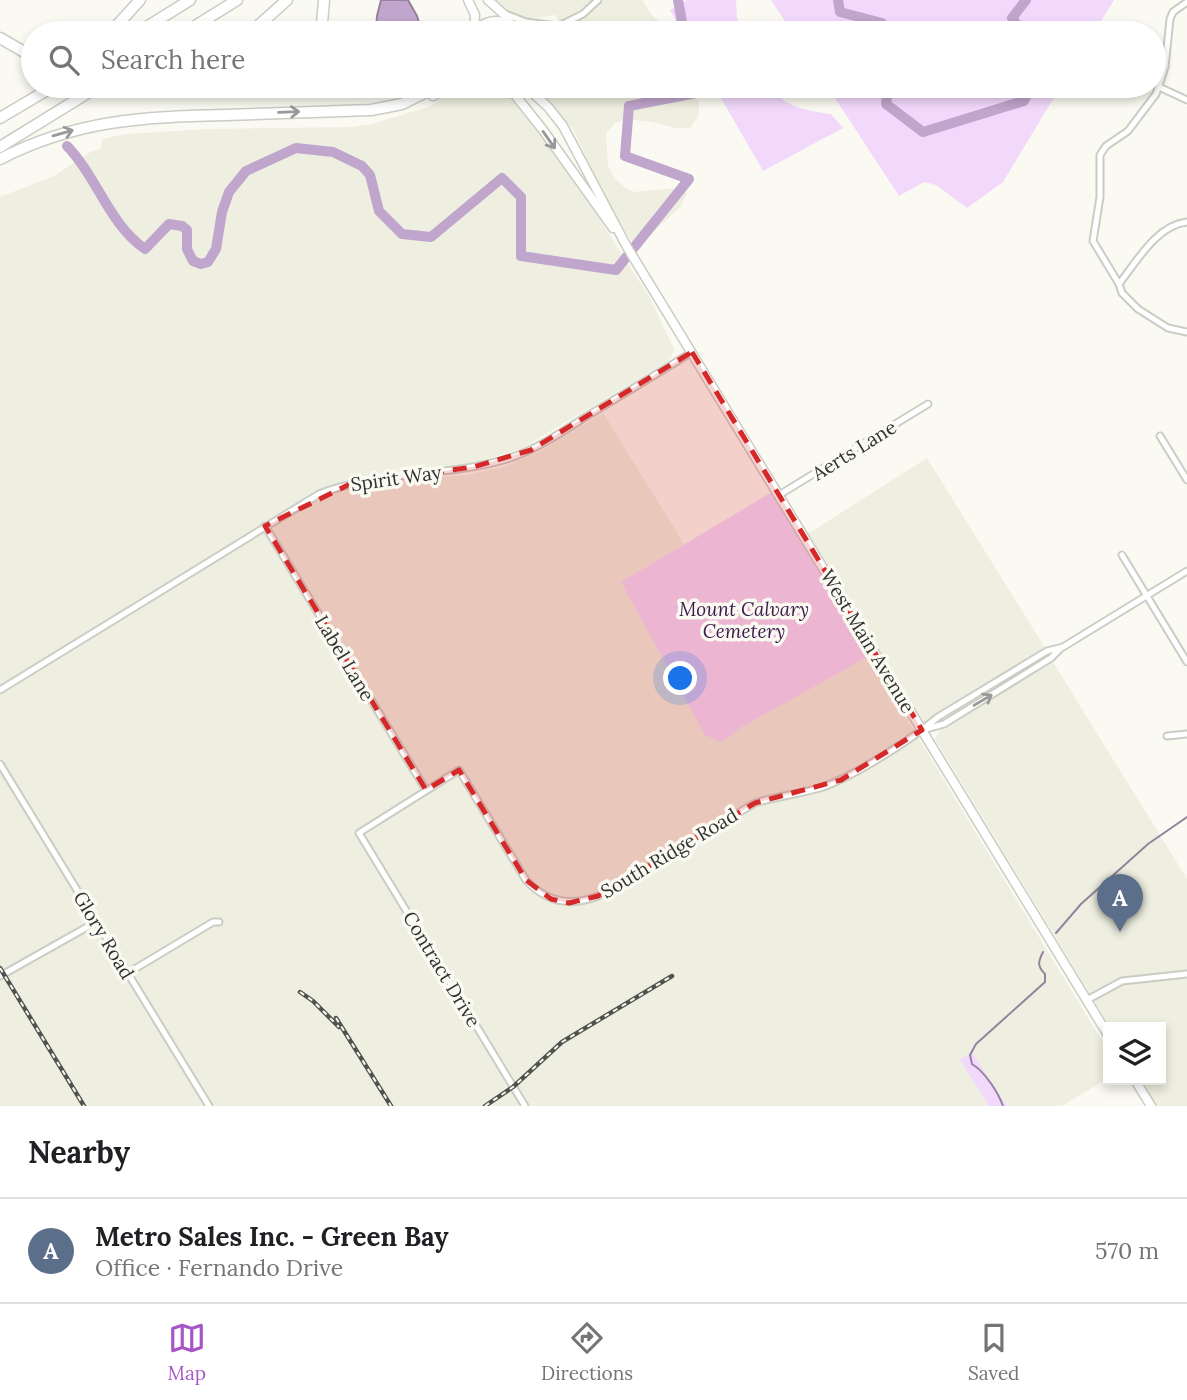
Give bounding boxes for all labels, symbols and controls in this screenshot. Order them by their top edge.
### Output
search box [21,21,1166,98]
icon: search [45,41,83,79]
text: Search here [101,43,245,76]
one-way arrow [277,106,300,119]
one-way arrow [52,126,74,139]
one-way arrow [542,130,556,149]
street label: Aerts Lane [807,415,901,486]
street label: Spirit Way [349,460,443,496]
street label: West Main Avenue [816,565,920,717]
park label: Mount Calvary Cemetery [679,597,809,643]
street label: Label Lane [310,611,380,705]
your location [663,661,697,695]
one-way arrow [973,693,992,708]
street label: South Ridge Road [596,803,742,903]
pin: A [1097,874,1143,932]
street label: Glory Road [68,887,140,983]
street label: Contract Drive [398,907,486,1031]
map controls [1103,1022,1166,1085]
button: layers [1103,1022,1166,1085]
text: Nearby [28,1133,130,1171]
text: Metro Sales Inc. - Green Bay [95,1220,449,1253]
text: A [43,1236,59,1265]
text: 570 m [1095,1236,1159,1265]
text: Office · Fernando Drive [95,1253,343,1282]
tab: Map [168,1319,206,1385]
tab: Directions [541,1319,633,1385]
tab: Saved [968,1319,1019,1385]

